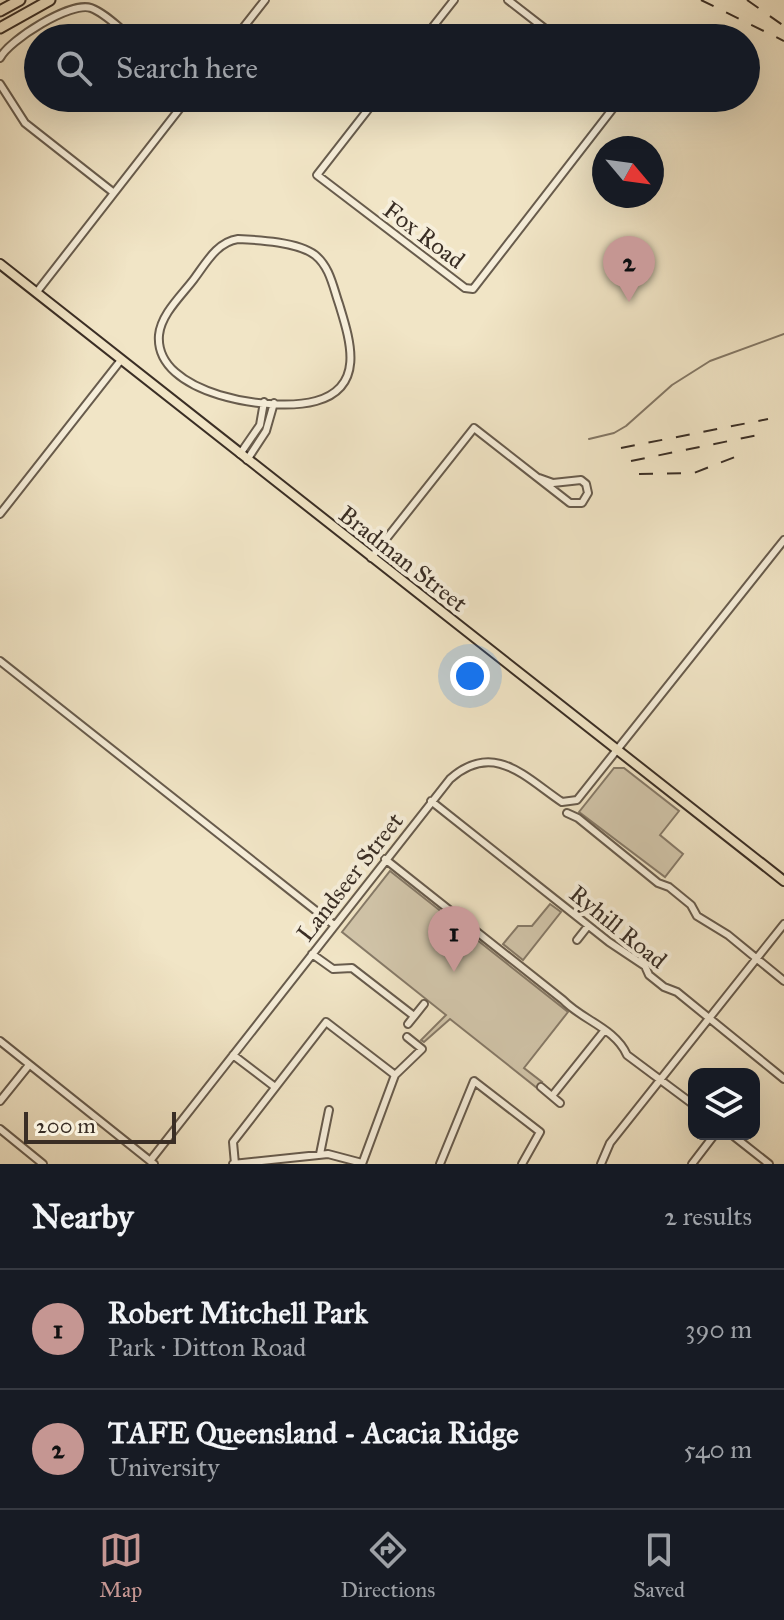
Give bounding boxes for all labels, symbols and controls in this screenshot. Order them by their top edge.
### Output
search box [24,24,760,112]
icon: search [52,46,96,90]
text: Search here [116,50,258,86]
north arrow [592,136,664,208]
street label: Fox Road [377,195,471,275]
pin: 2 [603,236,655,302]
street label: Bradman Street [333,499,474,619]
your location [450,656,490,696]
street label: Landseer Street [290,806,410,947]
street label: Ryhill Road [563,879,673,975]
pin: 1 [428,906,480,972]
map controls [688,1068,760,1140]
button: layers [688,1068,760,1140]
scale bar [24,1108,176,1144]
text: 200 m [36,1112,96,1139]
text: Nearby [32,1196,134,1237]
text: 2 results [664,1200,752,1232]
text: Robert Mitchell Park [108,1295,368,1331]
text: 1 [53,1313,63,1345]
text: 390 m [685,1313,752,1345]
text: Park · Ditton Road [108,1331,306,1363]
text: TAFE Queensland - Acacia Ridge [108,1415,519,1451]
text: 2 [52,1433,64,1465]
text: 540 m [684,1433,752,1465]
text: University [108,1451,219,1483]
tab: Map [99,1528,143,1603]
tab: Directions [340,1528,435,1603]
tab: Saved [633,1528,685,1603]

